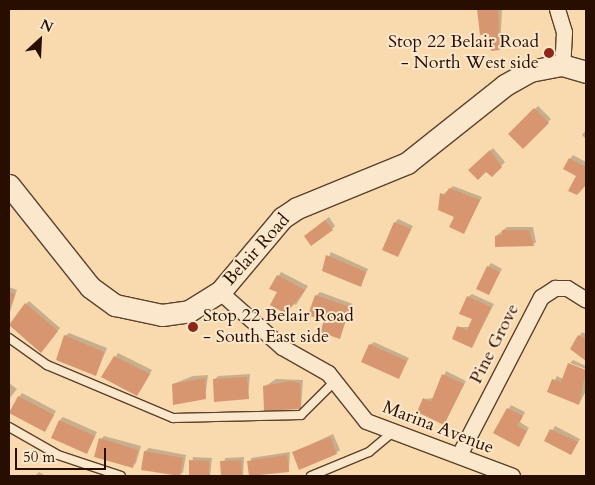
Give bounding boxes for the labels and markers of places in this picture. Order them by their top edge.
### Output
place label: Stop 22 Belair Road - North West side [388,32,539,74]
marker: Stop 22 Belair Road - North West side [543,47,555,59]
place label: Stop 22 Belair Road - South East side [203,306,354,348]
marker: Stop 22 Belair Road - South East side [187,321,199,333]

